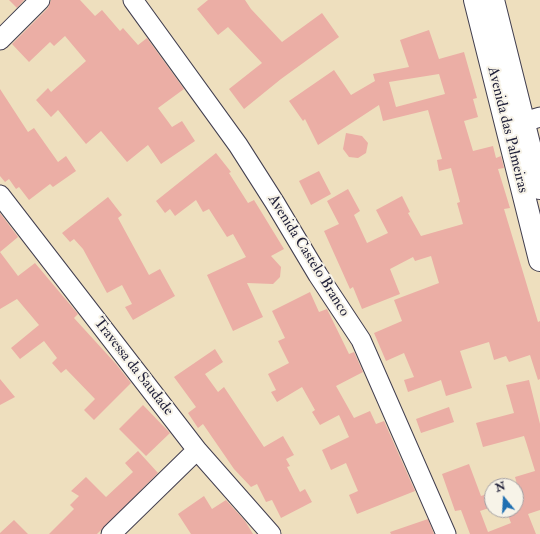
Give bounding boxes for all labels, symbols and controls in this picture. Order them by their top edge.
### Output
street label: Avenida das Palmeiras [483,65,531,195]
street label: Avenida Castelo Branco [263,192,353,320]
street label: Travessa da Saudade [89,314,177,420]
north arrow [484,478,524,518]
text: N [494,479,507,495]

